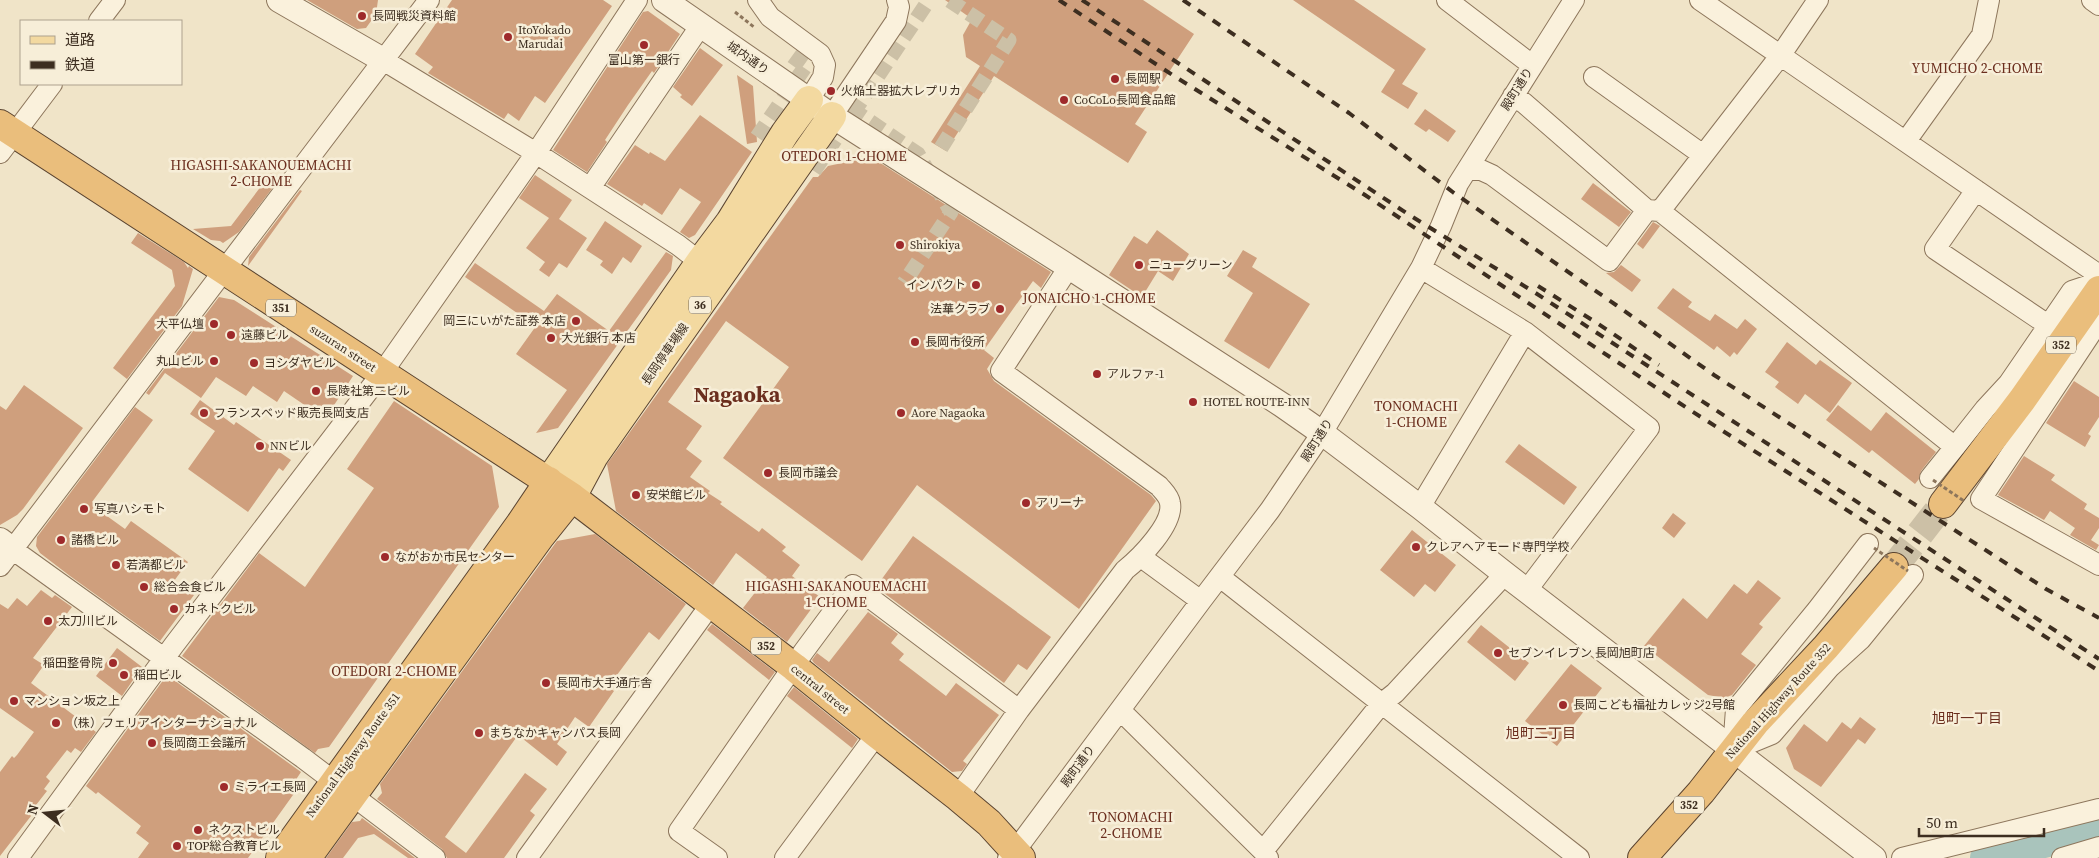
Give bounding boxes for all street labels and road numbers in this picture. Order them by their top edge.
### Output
street label: 城内通り [724,38,772,78]
street label: 殿町通り [1497,64,1537,114]
road number: 36 [689,296,711,314]
road number: 351 [266,300,296,316]
street label: 長岡停車場線 [638,320,692,388]
street label: suzuran street [307,321,379,375]
road number: 352 [2046,336,2076,354]
street label: 殿町通り [1297,415,1337,465]
road number: 352 [751,637,781,654]
street label: National Highway Route 352 [1722,640,1834,762]
street label: central street [787,661,853,718]
street label: National Highway Route 351 [302,689,404,821]
street label: 殿町通り [1057,742,1099,790]
road number: 352 [1674,796,1704,814]

